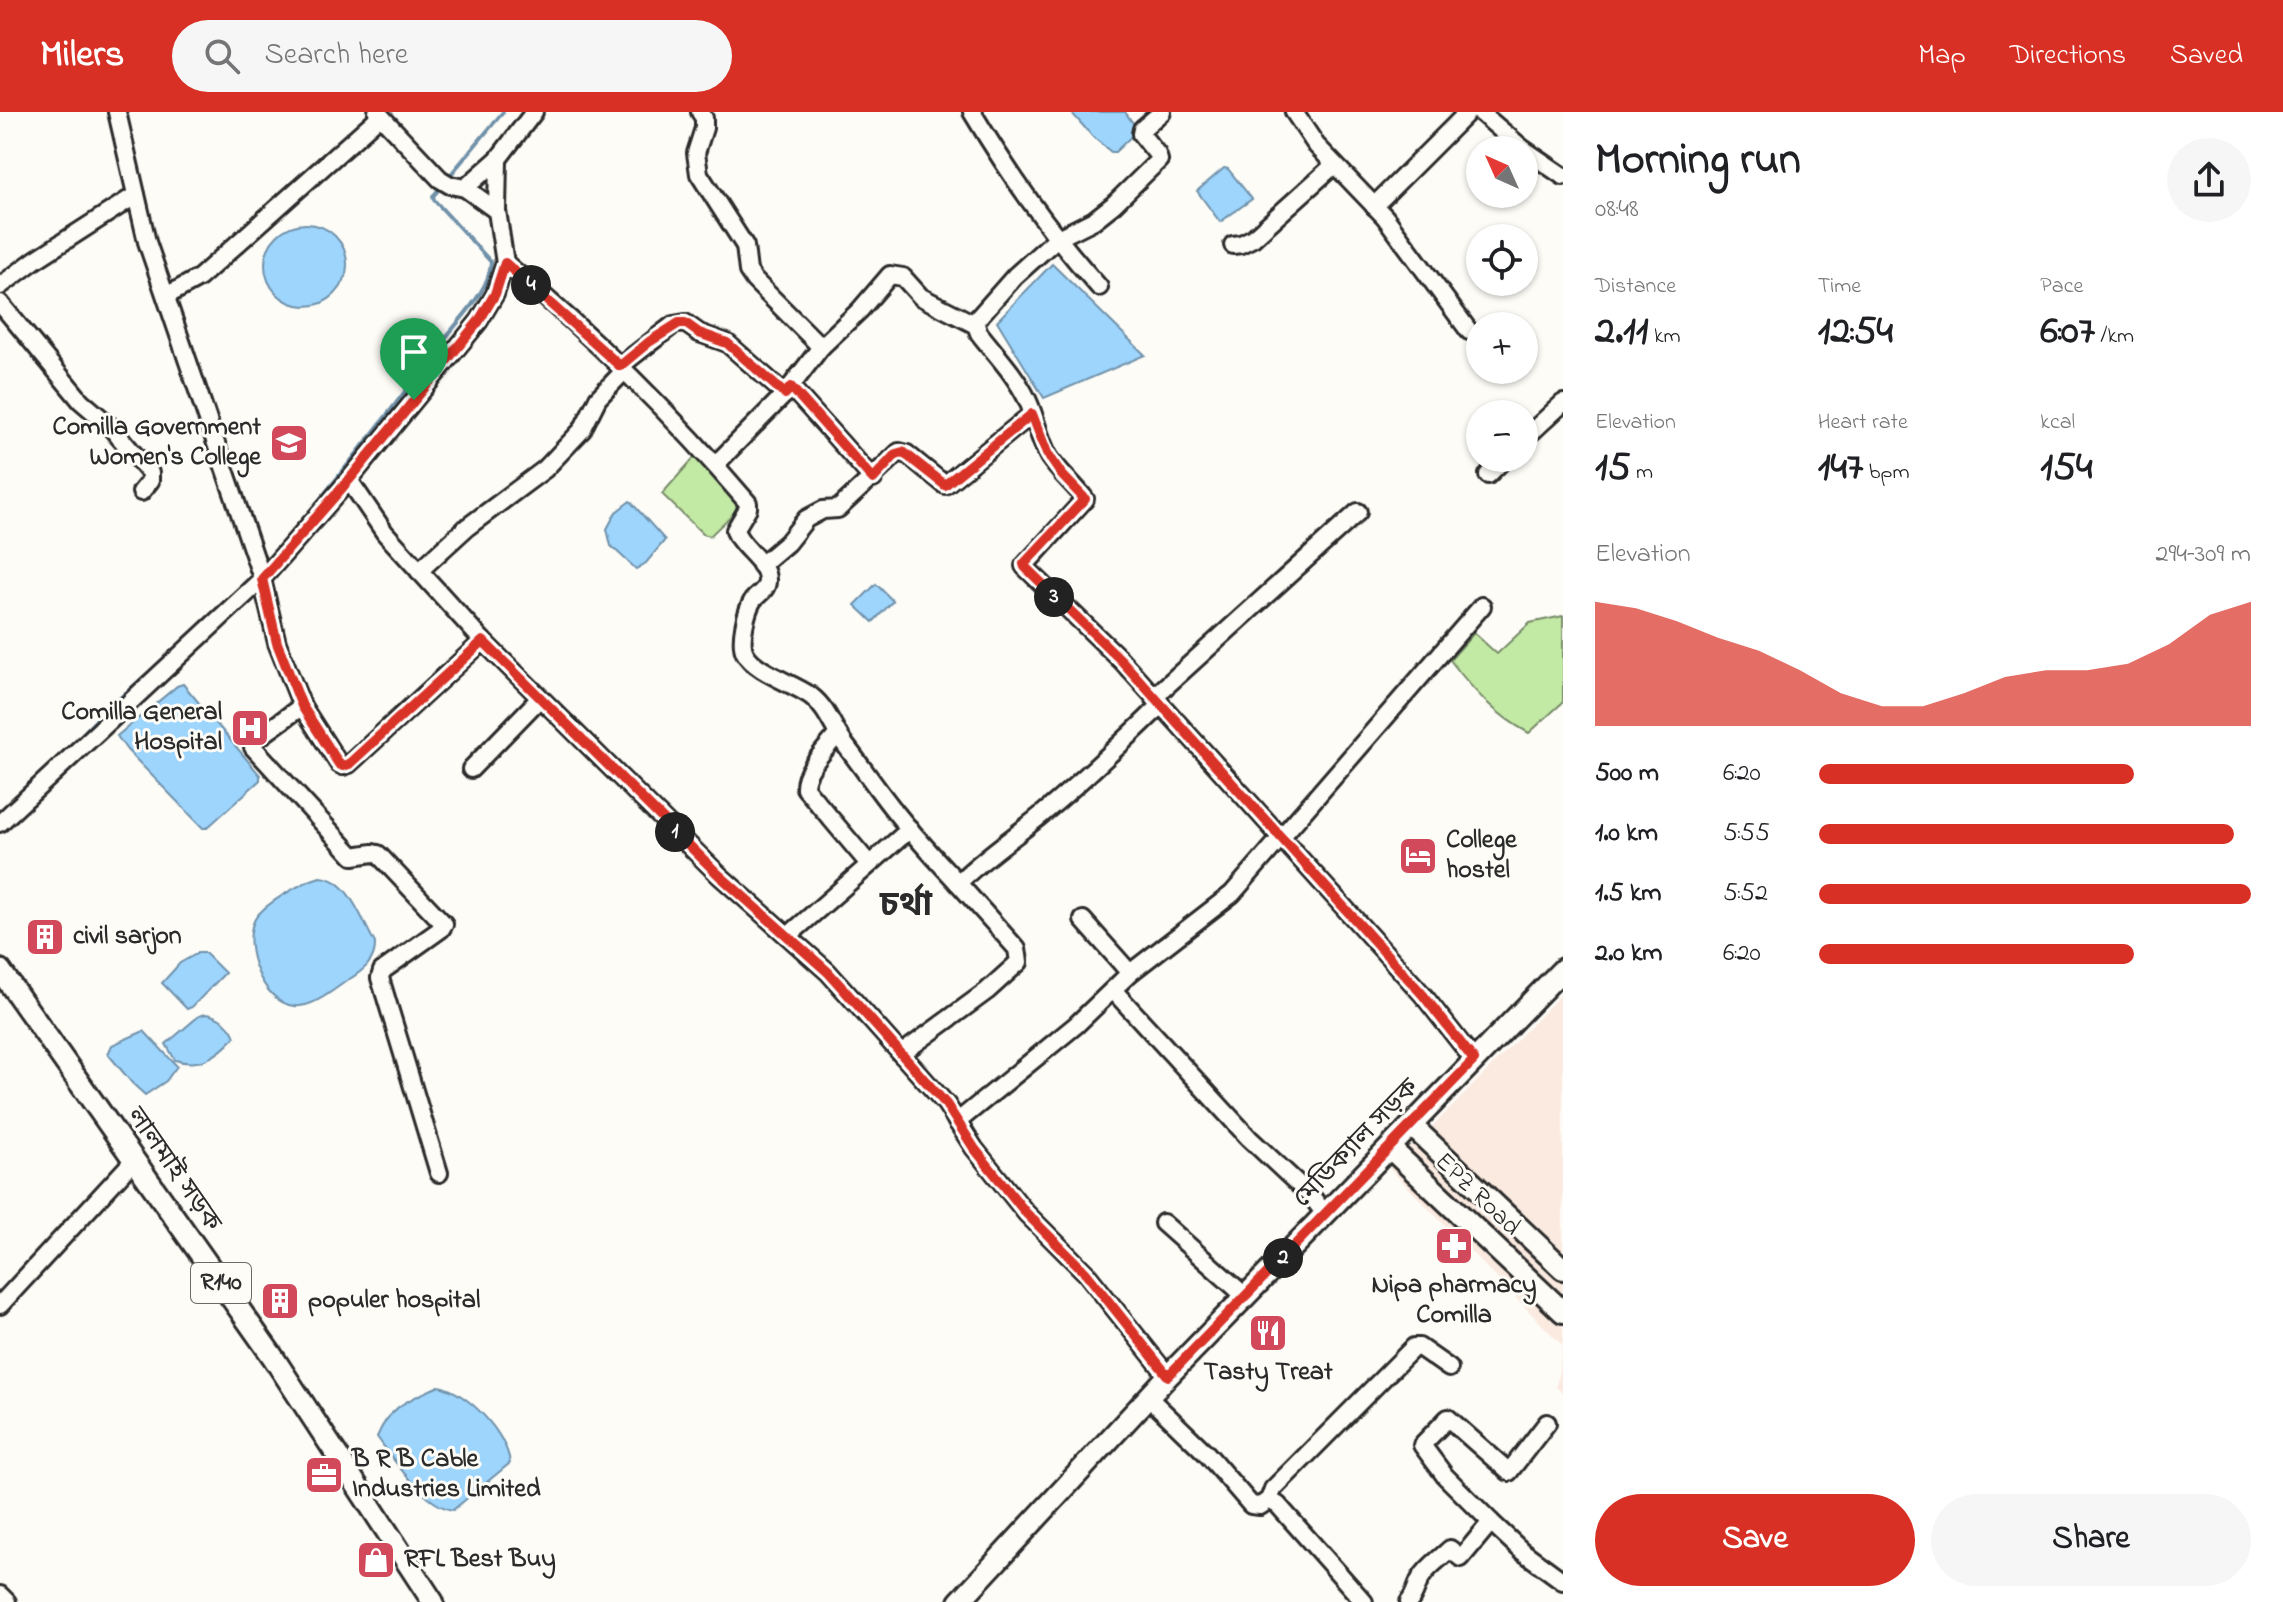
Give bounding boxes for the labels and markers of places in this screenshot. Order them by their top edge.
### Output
pin: 4 [511,265,551,305]
pin [380,318,448,400]
place label: Comilla Government Women's College [53,409,262,478]
school or university icon: Comilla Government Women's College [268,422,310,464]
pin: 3 [1034,577,1074,617]
place label: Comilla General Hospital [61,694,222,762]
hospital icon: Comilla General Hospital [229,707,271,749]
pin: 1 [655,812,695,852]
place label: College hostel [1446,822,1518,890]
hotel icon: College hostel [1397,835,1439,877]
building icon: civil sarjon [24,916,66,958]
place label: civil sarjon [73,918,182,956]
pharmacy icon: Nipa pharmacy Comilla [1433,1225,1475,1267]
pin: 2 [1263,1238,1303,1278]
place label: Nipa pharmacy Comilla [1372,1267,1536,1335]
building icon: populer hospital [259,1280,301,1322]
place label: populer hospital [308,1282,480,1320]
restaurant icon: Tasty Treat [1247,1312,1289,1354]
place label: Tasty Treat [1203,1354,1333,1392]
place label: B R B Cable Industries Limited [351,1441,541,1509]
office icon: B R B Cable Industries Limited [303,1454,345,1496]
shop icon: RFL Best Buy [355,1539,397,1581]
place label: RFL Best Buy [404,1541,556,1579]

